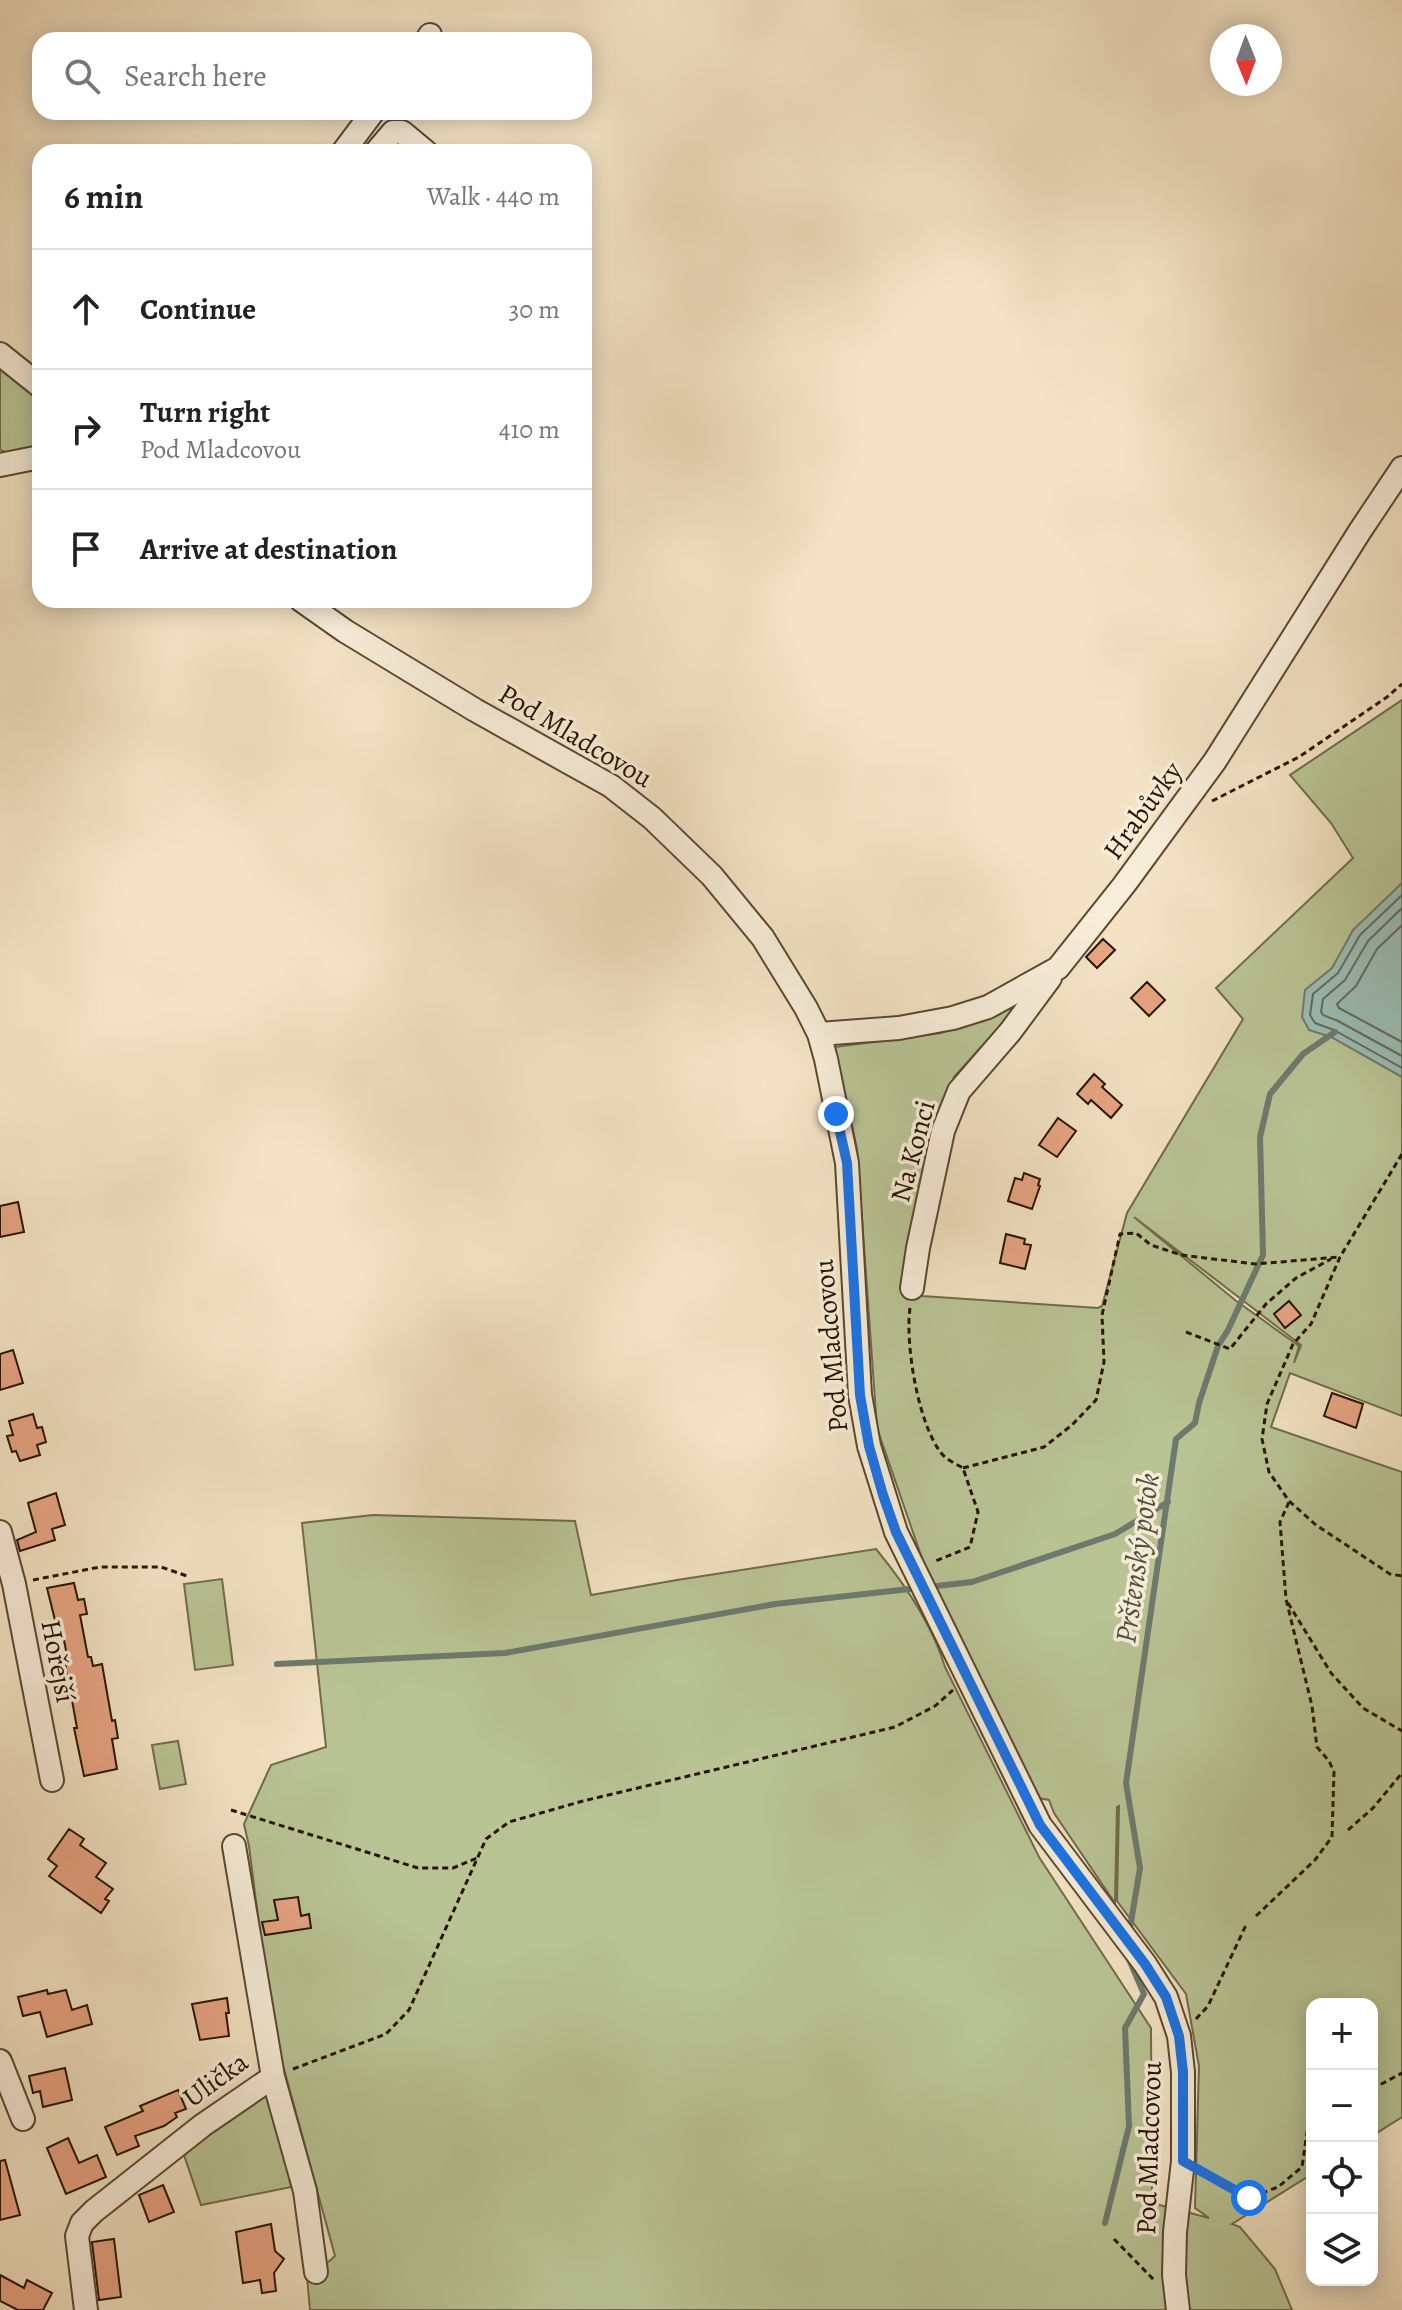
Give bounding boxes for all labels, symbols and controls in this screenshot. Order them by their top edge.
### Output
north arrow [1210,24,1282,96]
search box [32,32,592,120]
icon: search [60,54,104,98]
text: Search here [124,56,267,96]
text: 6 min [64,173,143,220]
text: Walk · 440 m [427,179,560,214]
icon: ahead [64,287,108,331]
text: Continue [140,289,256,329]
text: 30 m [509,292,560,327]
text: Turn right [140,392,270,432]
icon: right [64,407,108,451]
text: 410 m [499,412,560,447]
text: Pod Mladcovou [140,432,301,467]
icon: arrive [64,527,108,571]
text: Arrive at destination [140,529,397,569]
street label: Pod Mladcovou [491,675,660,797]
street label: Hrabůvky [1094,753,1192,867]
route end [818,1096,854,1132]
street label: Na Konci [881,1096,945,1206]
street label: Pod Mladcovou [804,1257,857,1434]
water label: Prštenský potok [1105,1470,1169,1646]
street label: Hořejší [31,1617,85,1706]
map controls [1306,1998,1378,2286]
button: + [1306,1998,1378,2070]
street label: Ulička [175,2043,256,2116]
street label: Pod Mladcovou [1127,2060,1171,2235]
button: − [1306,2070,1378,2142]
button: locate [1306,2142,1378,2214]
route start [1231,2180,1267,2216]
button: layers [1306,2214,1378,2286]

